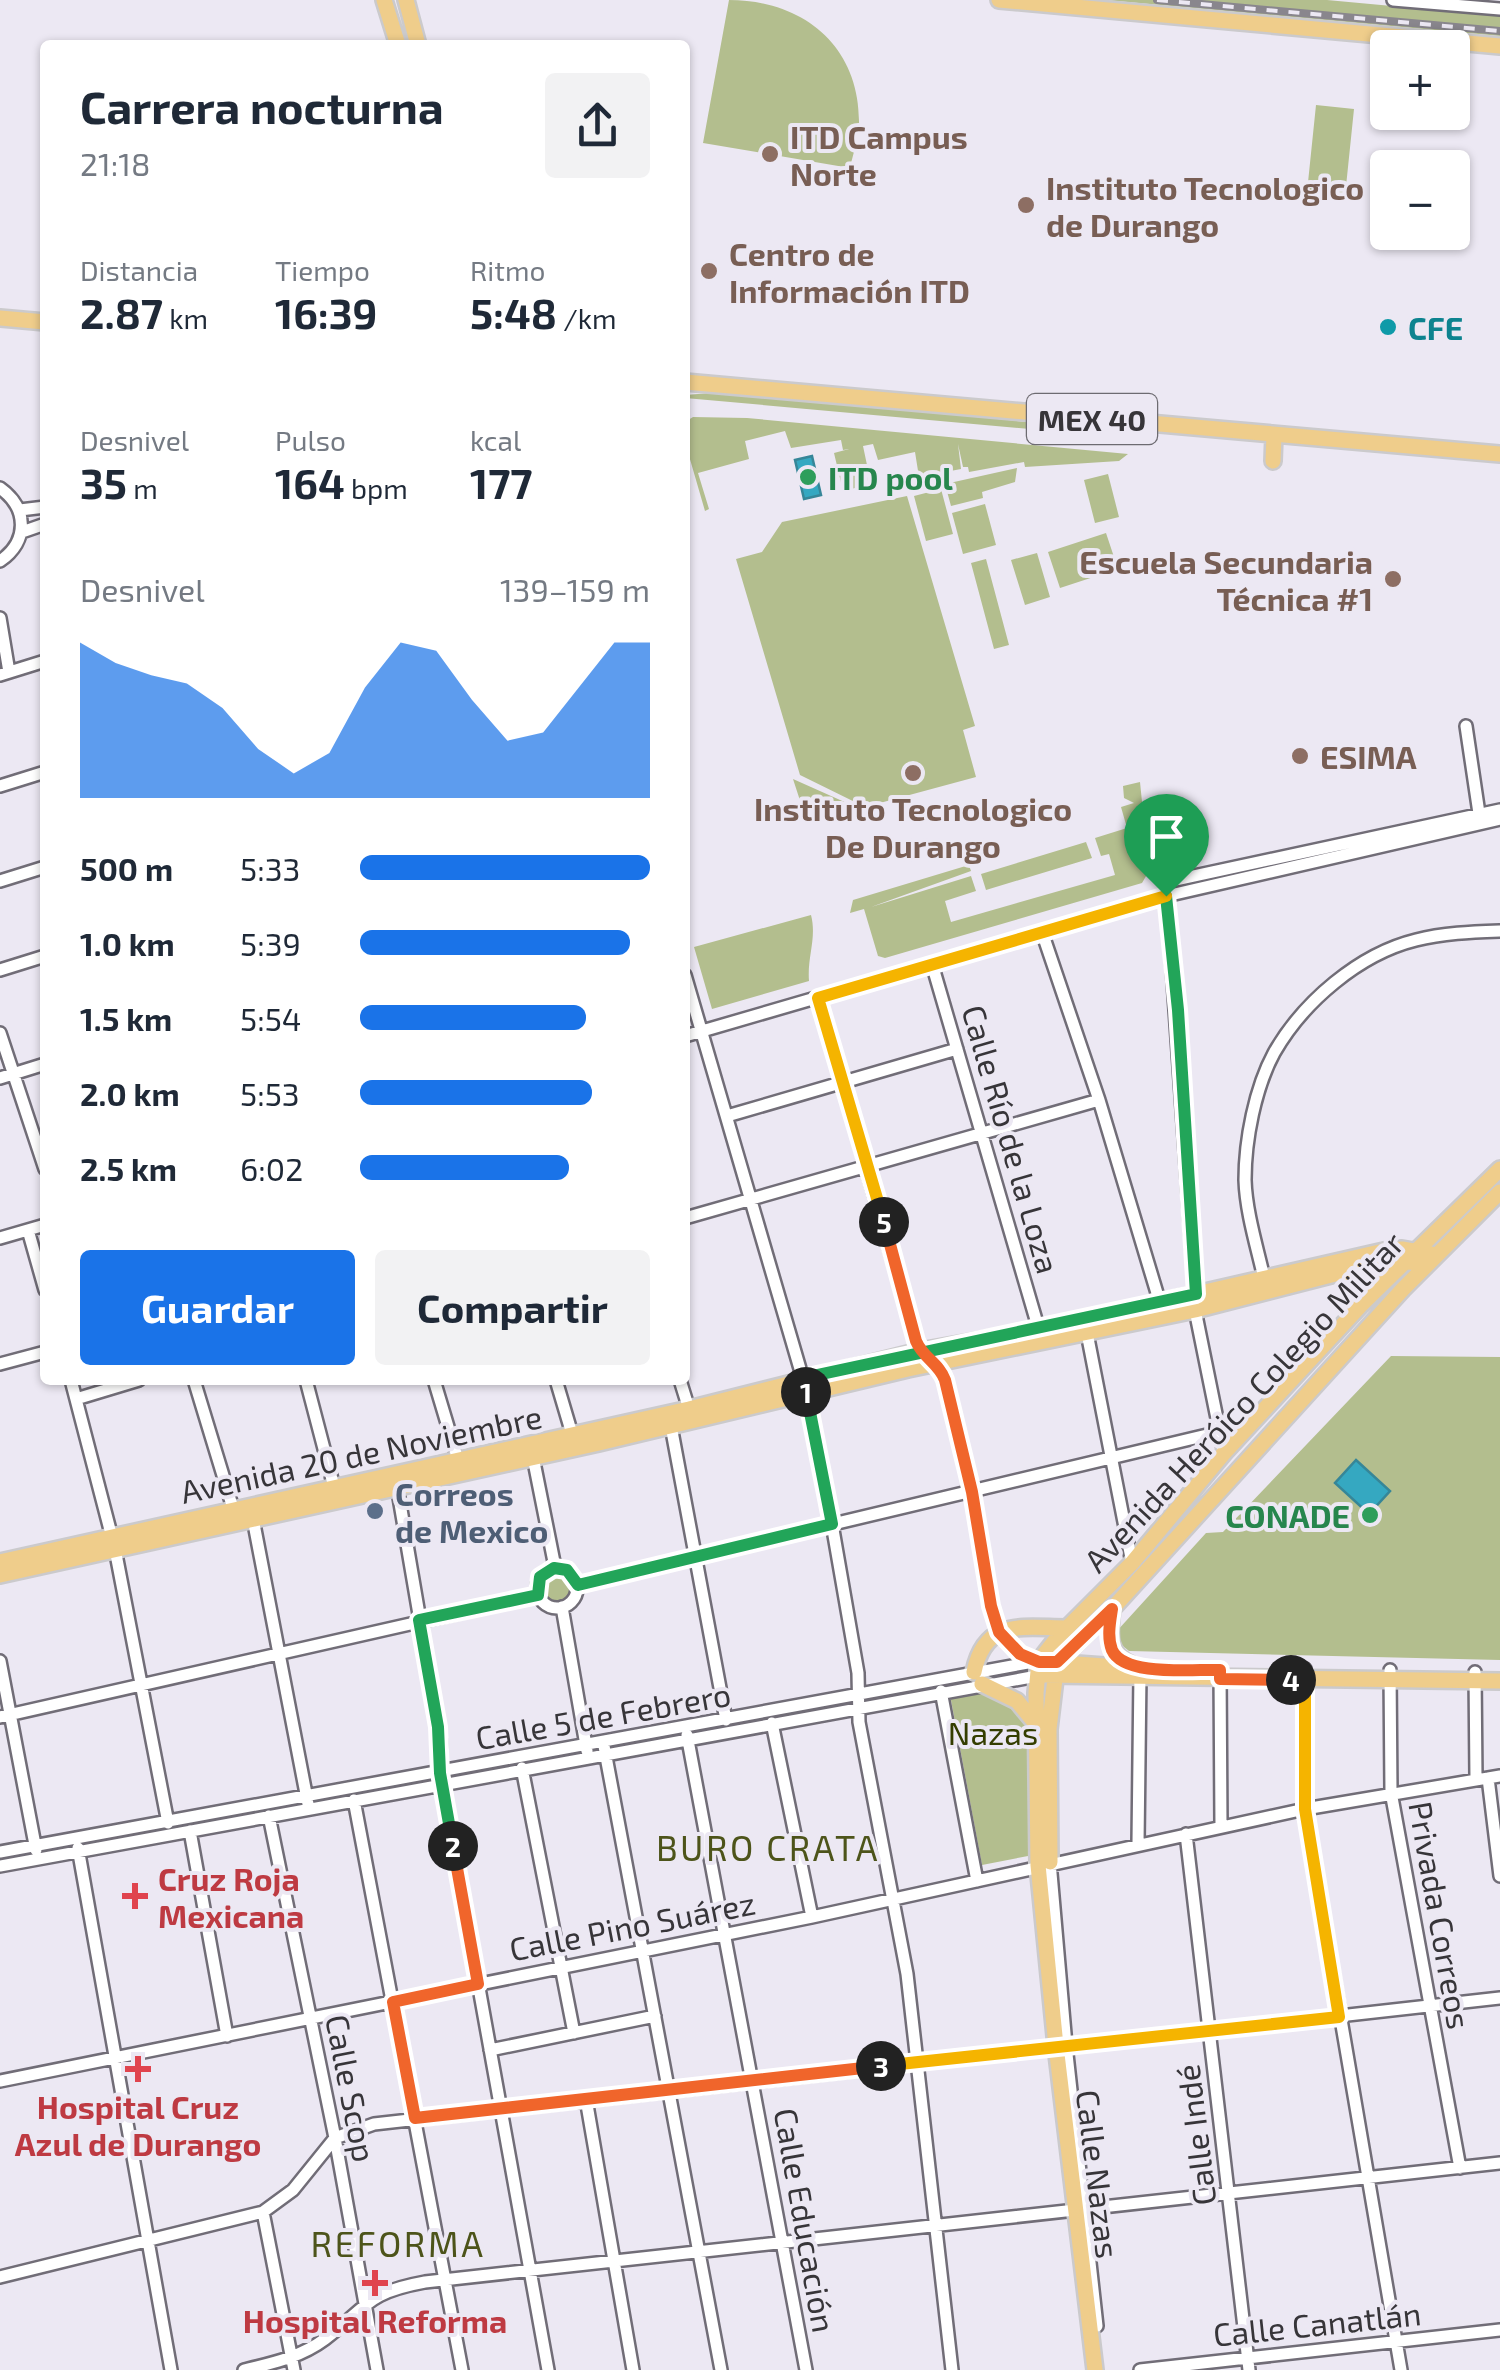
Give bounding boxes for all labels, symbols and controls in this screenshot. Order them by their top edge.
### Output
map controls [1370,30,1470,250]
button: + [1370,30,1470,130]
button: share [545,73,650,178]
text: Carrera nocturna [80,79,444,133]
place label: ITD Campus Norte [790,117,968,192]
marker: ITD Campus Norte [759,143,781,165]
text: 21:18 [80,144,150,182]
button: − [1370,150,1470,250]
place label: Instituto Tecnologico de Durango [1046,168,1364,243]
marker: Instituto Tecnologico de Durango [1015,194,1037,216]
place label: Centro de Información ITD [729,234,970,309]
text: Distancia [80,253,198,287]
text: Tiempo [275,253,370,287]
text: Ritmo [470,253,545,287]
marker: Centro de Información ITD [698,260,720,282]
text: 2.87 [80,287,163,337]
text: 16:39 [275,287,377,337]
text: 5:48 [470,287,557,337]
text: km [163,301,208,335]
text: /km [557,301,616,335]
place label: CFE [1408,308,1463,346]
marker: CFE [1377,316,1399,338]
road number: MEX 40 [1027,394,1157,444]
text: Desnivel [80,423,189,457]
text: Pulso [275,423,346,457]
text: kcal [470,423,521,457]
text: 35 [80,457,127,507]
text: 164 [275,457,345,507]
text: 177 [470,457,533,507]
place label: ITD pool [828,458,953,496]
marker: ITD pool [797,466,819,488]
text: m [127,471,158,505]
text: bpm [345,471,408,505]
place label: Escuela Secundaria Técnica #1 [1079,542,1373,617]
marker: Escuela Secundaria Técnica #1 [1382,568,1404,590]
text: Desnivel [80,570,205,608]
text: 139–159 m [500,570,650,608]
place label: ESIMA [1320,737,1417,775]
marker: ESIMA [1289,745,1311,767]
marker: Instituto Tecnologico De Durango [902,762,924,784]
place label: Instituto Tecnologico De Durango [754,789,1072,864]
pin [1124,794,1209,897]
icon: arrive [1139,809,1194,864]
text: 500 m [80,849,173,887]
text: 5:33 [240,849,300,887]
text: 1.0 km [80,924,175,962]
text: 5:39 [240,924,301,962]
text: 1.5 km [80,999,172,1037]
text: 5:54 [240,999,302,1037]
street label: Calle Río de la Loza [955,1000,1069,1278]
text: 2.0 km [80,1074,180,1112]
text: 5:53 [240,1074,300,1112]
text: 2.5 km [80,1149,177,1187]
text: 6:02 [240,1149,303,1187]
pin: 5 [859,1197,909,1247]
text: 5 [876,1205,892,1239]
street label: Avenida Heróico Colegio Militar [1075,1223,1411,1579]
button: Guardar [80,1250,355,1365]
button: Compartir [375,1250,650,1365]
pin: 1 [781,1367,831,1417]
text: 1 [800,1375,812,1409]
street label: Avenida 20 de Noviembre [177,1396,545,1510]
place label: Correos de Mexico [395,1474,548,1549]
place label: CONADE [1225,1496,1350,1534]
marker: Correos de Mexico [364,1500,386,1522]
marker: CONADE [1359,1504,1381,1526]
pin: 4 [1266,1655,1316,1705]
text: 4 [1282,1663,1300,1697]
street label: Calle 5 de Febrero [472,1674,734,1756]
park label: Nazas [948,1713,1038,1751]
street label: Privada Correos [1402,1798,1480,2032]
pin: 2 [428,1821,478,1871]
district label: BURO CRATA [656,1826,880,1868]
text: 2 [445,1829,461,1863]
place label: Cruz Roja Mexicana [158,1859,304,1934]
marker: Cruz Roja Mexicana [122,1883,148,1909]
street label: Calle Pino Suárez [506,1883,758,1967]
street label: Calle Scop [319,2011,385,2165]
pin: 3 [856,2041,906,2091]
text: 3 [873,2049,889,2083]
marker: Hospital Cruz Azul de Durango [125,2056,151,2082]
street label: Calle Indé [1168,2062,1222,2208]
place label: Hospital Cruz Azul de Durango [15,2087,261,2162]
street label: Calle Nazas [1070,2088,1128,2260]
street label: Calle Educación [768,2105,844,2335]
district label: REFORMA [311,2222,485,2264]
marker: Hospital Reforma [362,2270,388,2296]
street label: Calle Canatlán [1211,2293,1423,2353]
place label: Hospital Reforma [243,2301,507,2339]

